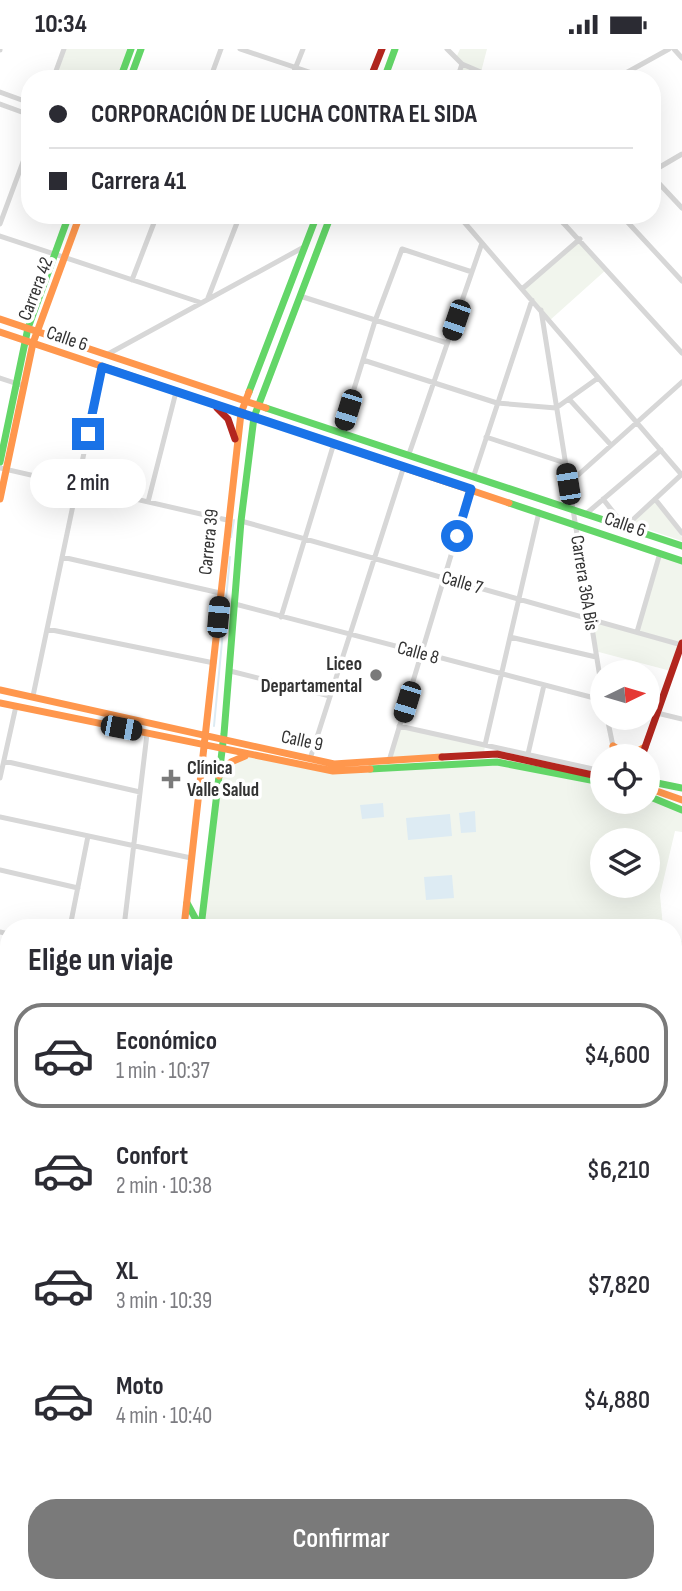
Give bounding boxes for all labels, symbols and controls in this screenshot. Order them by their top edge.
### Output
text: 10:34 [35,9,87,40]
text: CORPORACIÓN DE LUCHA CONTRA EL SIDA [91,99,477,130]
text: Carrera 41 [91,166,186,197]
street label: Carrera 42 [13,254,59,324]
car [440,297,473,343]
street label: Calle 6 [43,321,91,357]
car [332,387,365,433]
route end [72,418,104,450]
callout: 2 min [30,459,146,507]
car [555,462,582,506]
text: 2 min [66,469,110,497]
street label: Calle 6 [601,507,649,543]
street label: Carrera 39 [194,508,224,576]
route start [441,520,473,552]
street label: Carrera 36A Bis [565,534,603,632]
street label: Calle 7 [439,566,486,600]
car [206,595,231,639]
street label: Calle 8 [395,636,441,670]
place label: Liceo Departamental [261,653,362,698]
north arrow [590,660,660,730]
map controls [590,660,660,898]
marker: Liceo Departamental [368,667,384,683]
car [391,679,424,725]
car [99,714,144,742]
street label: Calle 9 [279,725,325,757]
button: locate [590,744,660,814]
place label: Clínica Valle Salud [187,757,259,802]
marker: Clínica Valle Salud [161,769,181,789]
button: layers [590,828,660,898]
text: Elige un viaje [28,941,173,980]
icon: car [32,1024,95,1087]
text: Económico [116,1026,217,1057]
text: $4,600 [584,1040,650,1071]
text: 1 min · 10:37 [116,1057,210,1085]
icon: car [32,1139,95,1202]
text: Confort [116,1141,188,1172]
text: $6,210 [587,1155,650,1186]
text: 2 min · 10:38 [116,1172,212,1200]
icon: car [32,1254,95,1317]
text: XL [116,1256,138,1287]
text: $7,820 [587,1270,650,1301]
text: 3 min · 10:39 [116,1287,212,1315]
icon: car [32,1369,95,1432]
text: Moto [116,1371,164,1402]
text: $4,880 [584,1385,650,1416]
text: 4 min · 10:40 [116,1402,212,1430]
button: Confirmar [28,1499,654,1579]

